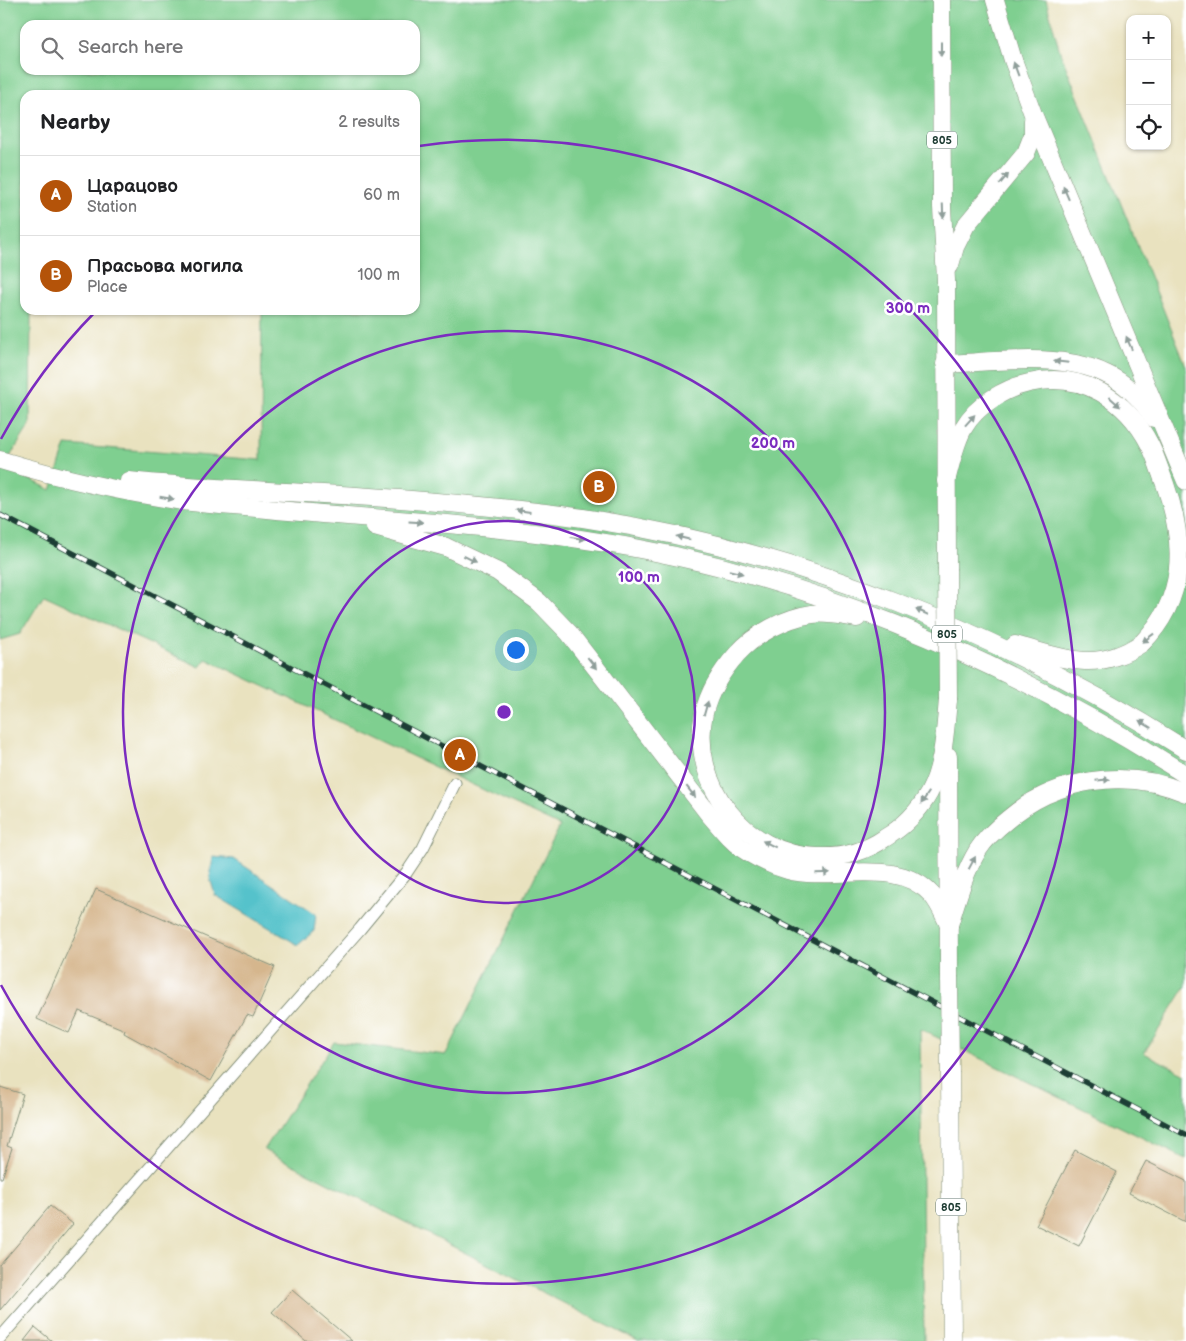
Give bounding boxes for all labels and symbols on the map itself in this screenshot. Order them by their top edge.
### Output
one-way arrow [937,41,945,57]
one-way arrow [1012,61,1019,76]
road number: 805 [927,132,957,148]
one-way arrow [999,173,1010,186]
one-way arrow [1061,186,1069,200]
one-way arrow [939,203,947,219]
text: 300 m [886,299,930,318]
one-way arrow [1124,336,1132,350]
one-way arrow [1052,358,1068,366]
one-way arrow [1109,396,1121,408]
one-way arrow [965,413,976,426]
text: 200 m [751,434,795,453]
pin: B [583,468,615,506]
one-way arrow [160,495,176,503]
one-way arrow [515,507,531,515]
one-way arrow [408,518,424,526]
one-way arrow [676,533,691,541]
one-way arrow [570,535,586,543]
one-way arrow [463,555,477,563]
text: 100 m [618,568,660,587]
one-way arrow [729,568,744,576]
one-way arrow [915,607,929,615]
road number: 805 [932,626,962,642]
one-way arrow [1142,633,1155,644]
your location [503,637,529,663]
one-way arrow [586,656,597,669]
one-way arrow [703,701,711,716]
centre of rings [495,703,513,721]
one-way arrow [1138,720,1151,729]
pin: A [444,736,476,774]
one-way arrow [1096,776,1112,784]
one-way arrow [686,785,697,798]
one-way arrow [920,791,930,805]
one-way arrow [762,840,776,848]
one-way arrow [967,856,976,869]
one-way arrow [815,869,831,877]
road number: 805 [936,1198,966,1216]

